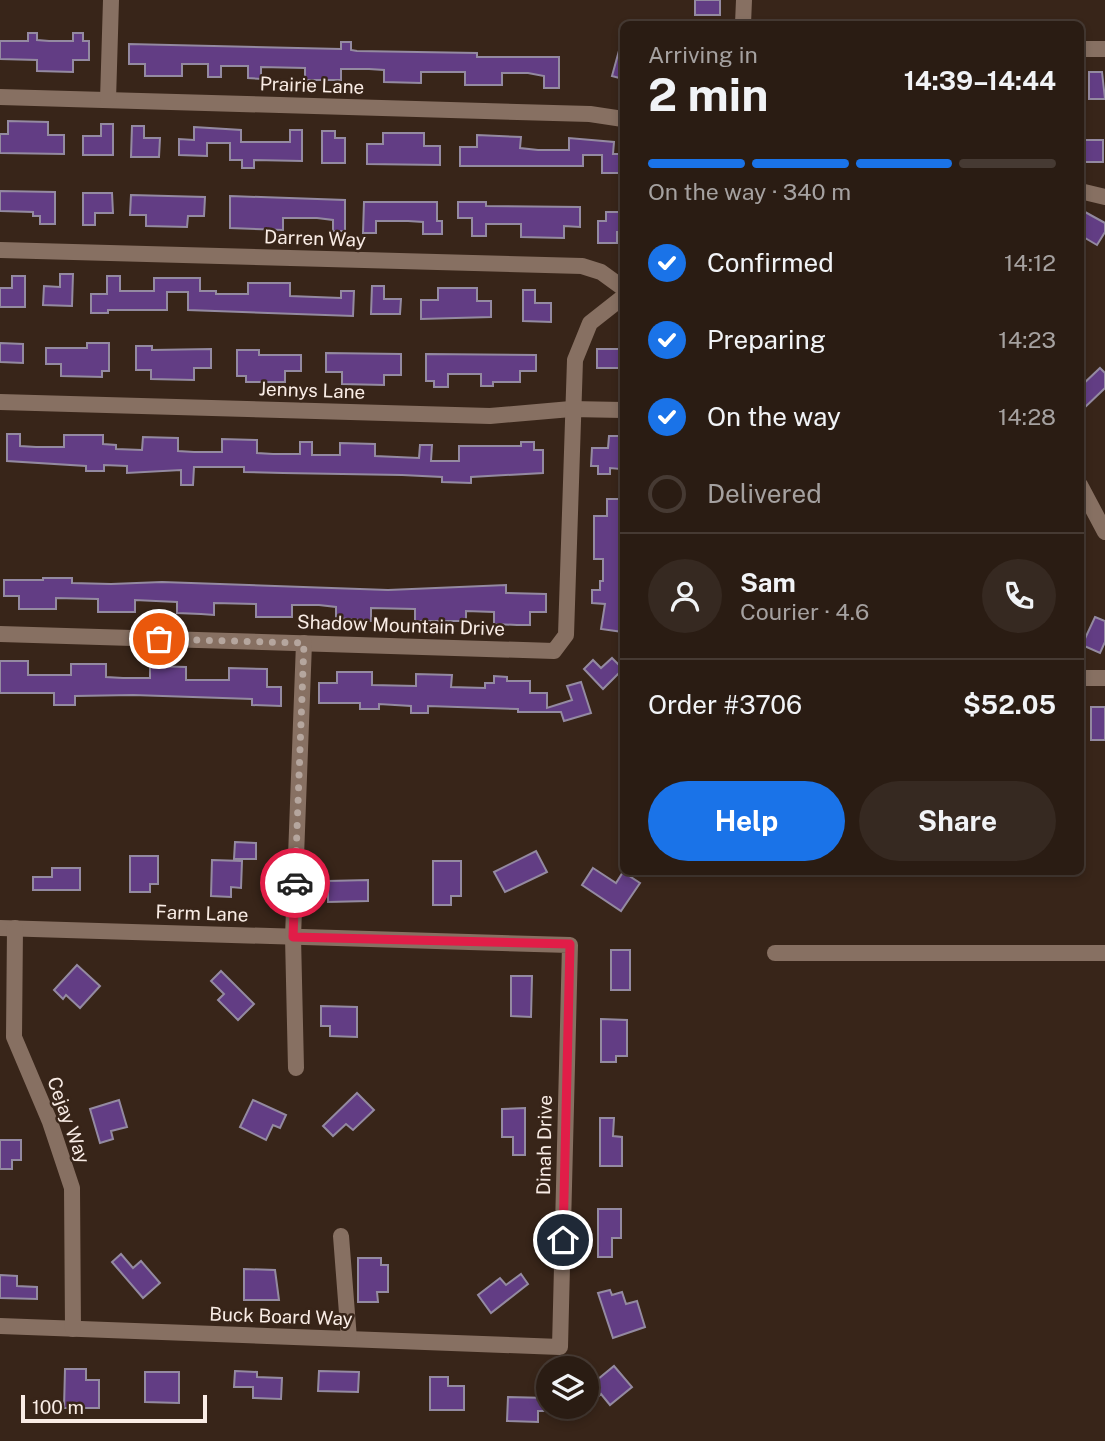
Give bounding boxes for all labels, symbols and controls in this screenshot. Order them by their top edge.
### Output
text: Arriving in [648,41,758,68]
text: 14:39–14:44 [904,65,1056,96]
text: 2 min [648,67,768,121]
street label: Prairie Lane [259,72,365,98]
text: On the way · 340 m [648,178,851,205]
street label: Darren Way [264,225,366,251]
icon: check [648,244,686,282]
text: Confirmed [707,247,834,278]
text: 14:12 [1004,249,1056,276]
icon: check [648,321,686,359]
text: Preparing [707,324,826,355]
text: 14:23 [998,326,1056,353]
street label: Jennys Lane [258,377,366,403]
icon: check [648,398,686,436]
text: On the way [707,401,841,432]
text: 14:28 [998,403,1056,430]
text: Delivered [707,478,822,509]
button: person [648,559,722,633]
button: phone [982,559,1056,633]
text: Sam [740,567,796,598]
text: Courier · 4.6 [740,598,869,625]
pin [129,609,189,669]
street label: Shadow Mountain Drive [297,610,505,640]
icon: bag [140,620,178,658]
text: Order #3706 [648,689,802,720]
text: $52.05 [963,689,1056,720]
button: Help [648,781,845,861]
button: Share [859,781,1056,861]
courier [260,848,330,918]
icon: car [276,864,314,902]
street label: Farm Lane [155,900,249,926]
street label: Cejay Way [43,1074,95,1166]
street label: Dinah Drive [532,1095,556,1195]
pin [533,1210,593,1270]
icon: home [544,1221,582,1259]
street label: Buck Board Way [209,1303,353,1329]
map controls [536,1356,599,1419]
button: layers [536,1356,599,1419]
scale bar [21,1392,206,1424]
text: 100 m [32,1396,84,1418]

